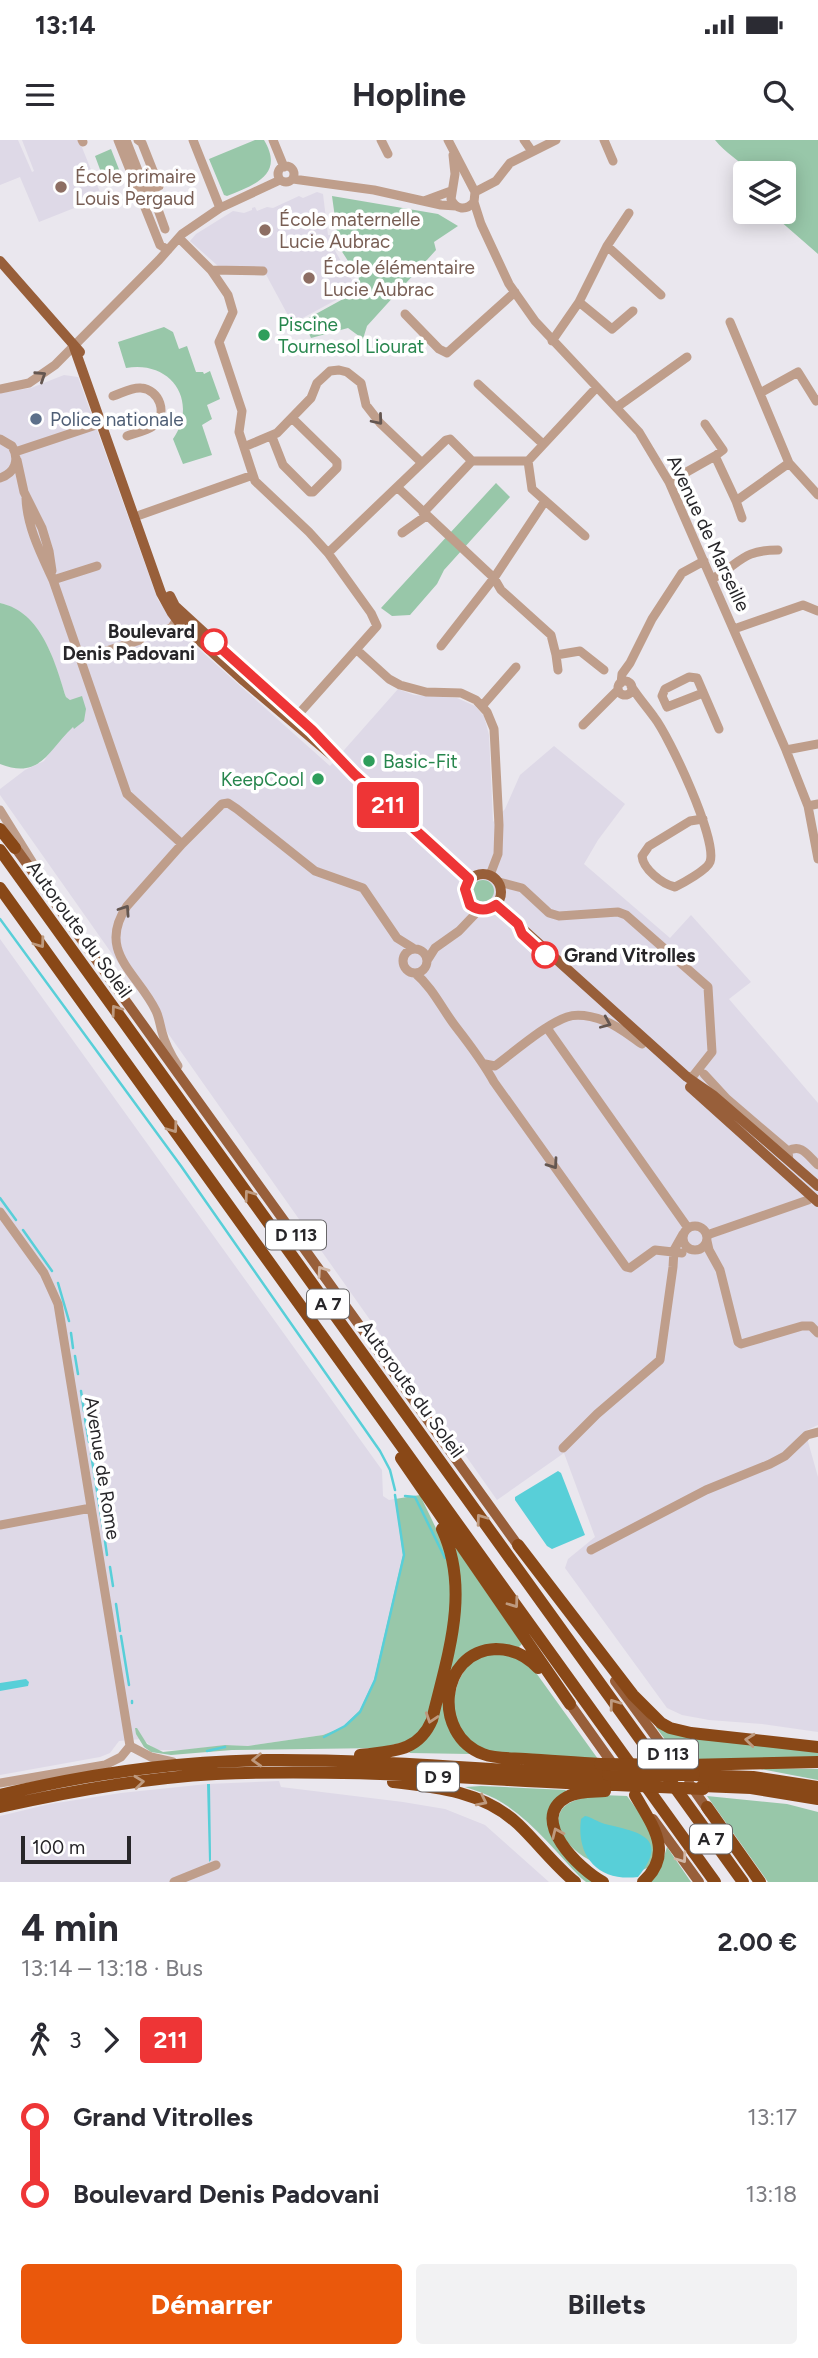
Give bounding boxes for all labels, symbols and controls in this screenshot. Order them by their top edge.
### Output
text: 13:14 [35,9,96,41]
icon: menu [21,76,59,114]
text: Hopline [352,76,466,114]
icon: search [759,76,797,114]
map controls [733,161,796,224]
button: layers [733,161,796,224]
place label: École primaire Louis Pergaud [75,165,196,210]
marker: École primaire Louis Pergaud [53,179,69,195]
place label: École maternelle Lucie Aubrac [279,208,420,253]
marker: École maternelle Lucie Aubrac [257,222,273,238]
place label: École élémentaire Lucie Aubrac [323,256,475,301]
marker: École élémentaire Lucie Aubrac [301,270,317,286]
place label: Piscine Tournesol Liourat [278,313,424,358]
marker: Piscine Tournesol Liourat [256,327,272,343]
one-way arrow [33,371,46,384]
place label: Police nationale [50,408,184,431]
marker: Police nationale [28,411,44,427]
one-way arrow [370,412,382,425]
street label: Avenue de Marseille [662,451,755,615]
place label: Boulevard Denis Padovani [63,620,195,665]
marker: Boulevard Denis Padovani [201,629,227,655]
place label: Basic-Fit [383,750,458,773]
marker: Basic-Fit [361,753,377,769]
place label: KeepCool [221,768,304,791]
marker: KeepCool [310,771,326,787]
line badge: 211 [348,782,428,828]
text: 211 [371,790,405,819]
street label: Autoroute du Soleil [22,856,137,1002]
one-way arrow [117,905,130,918]
one-way arrow [32,935,44,948]
marker: Grand Vitrolles [532,942,558,968]
place label: Grand Vitrolles [564,944,696,967]
one-way arrow [111,1005,124,1018]
one-way arrow [599,1015,612,1029]
one-way arrow [164,1120,177,1133]
one-way arrow [545,1156,557,1169]
one-way arrow [245,1190,257,1203]
road number: D 113 [266,1220,326,1250]
one-way arrow [317,1266,330,1279]
road number: A 7 [307,1289,349,1318]
street label: Autoroute du Soleil [354,1316,469,1462]
street label: Avenue de Rome [80,1395,125,1541]
one-way arrow [477,1514,490,1527]
one-way arrow [506,1595,519,1608]
one-way arrow [610,1699,622,1712]
one-way arrow [425,1711,440,1723]
one-way arrow [744,1732,756,1747]
road number: D 113 [638,1740,698,1769]
one-way arrow [251,1753,262,1768]
road number: D 9 [417,1762,459,1792]
one-way arrow [134,1775,145,1790]
one-way arrow [475,1793,487,1807]
road number: A 7 [690,1824,732,1854]
one-way arrow [551,1828,565,1840]
scale bar [21,1833,131,1865]
text: 100 m [32,1836,85,1859]
one-way arrow [673,1850,686,1863]
text: 4 min [21,1905,119,1951]
text: 2.00 € [718,1926,797,1958]
text: 13:14 – 13:18 · Bus [21,1954,203,1982]
icon: walk [21,2021,59,2059]
icon: forward [92,2021,130,2059]
text: 211 [154,2025,188,2054]
text: 3 [69,2026,82,2054]
text: Grand Vitrolles [73,2101,253,2133]
text: 13:17 [747,2103,797,2131]
text: Boulevard Denis Padovani [73,2178,380,2210]
text: 13:18 [746,2180,797,2208]
button: Démarrer [21,2264,402,2344]
button: Billets [416,2264,797,2344]

